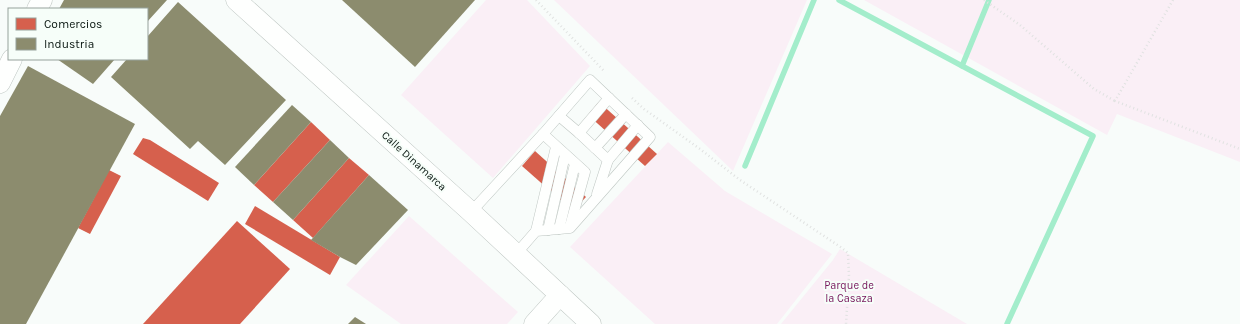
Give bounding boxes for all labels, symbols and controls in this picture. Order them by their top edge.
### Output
legend [8,8,148,60]
text: Comercios [44,17,102,31]
text: Industria [44,37,94,51]
street label: Calle Dinamarca [379,129,449,193]
park label: Parque de la Casaza [824,279,874,305]

